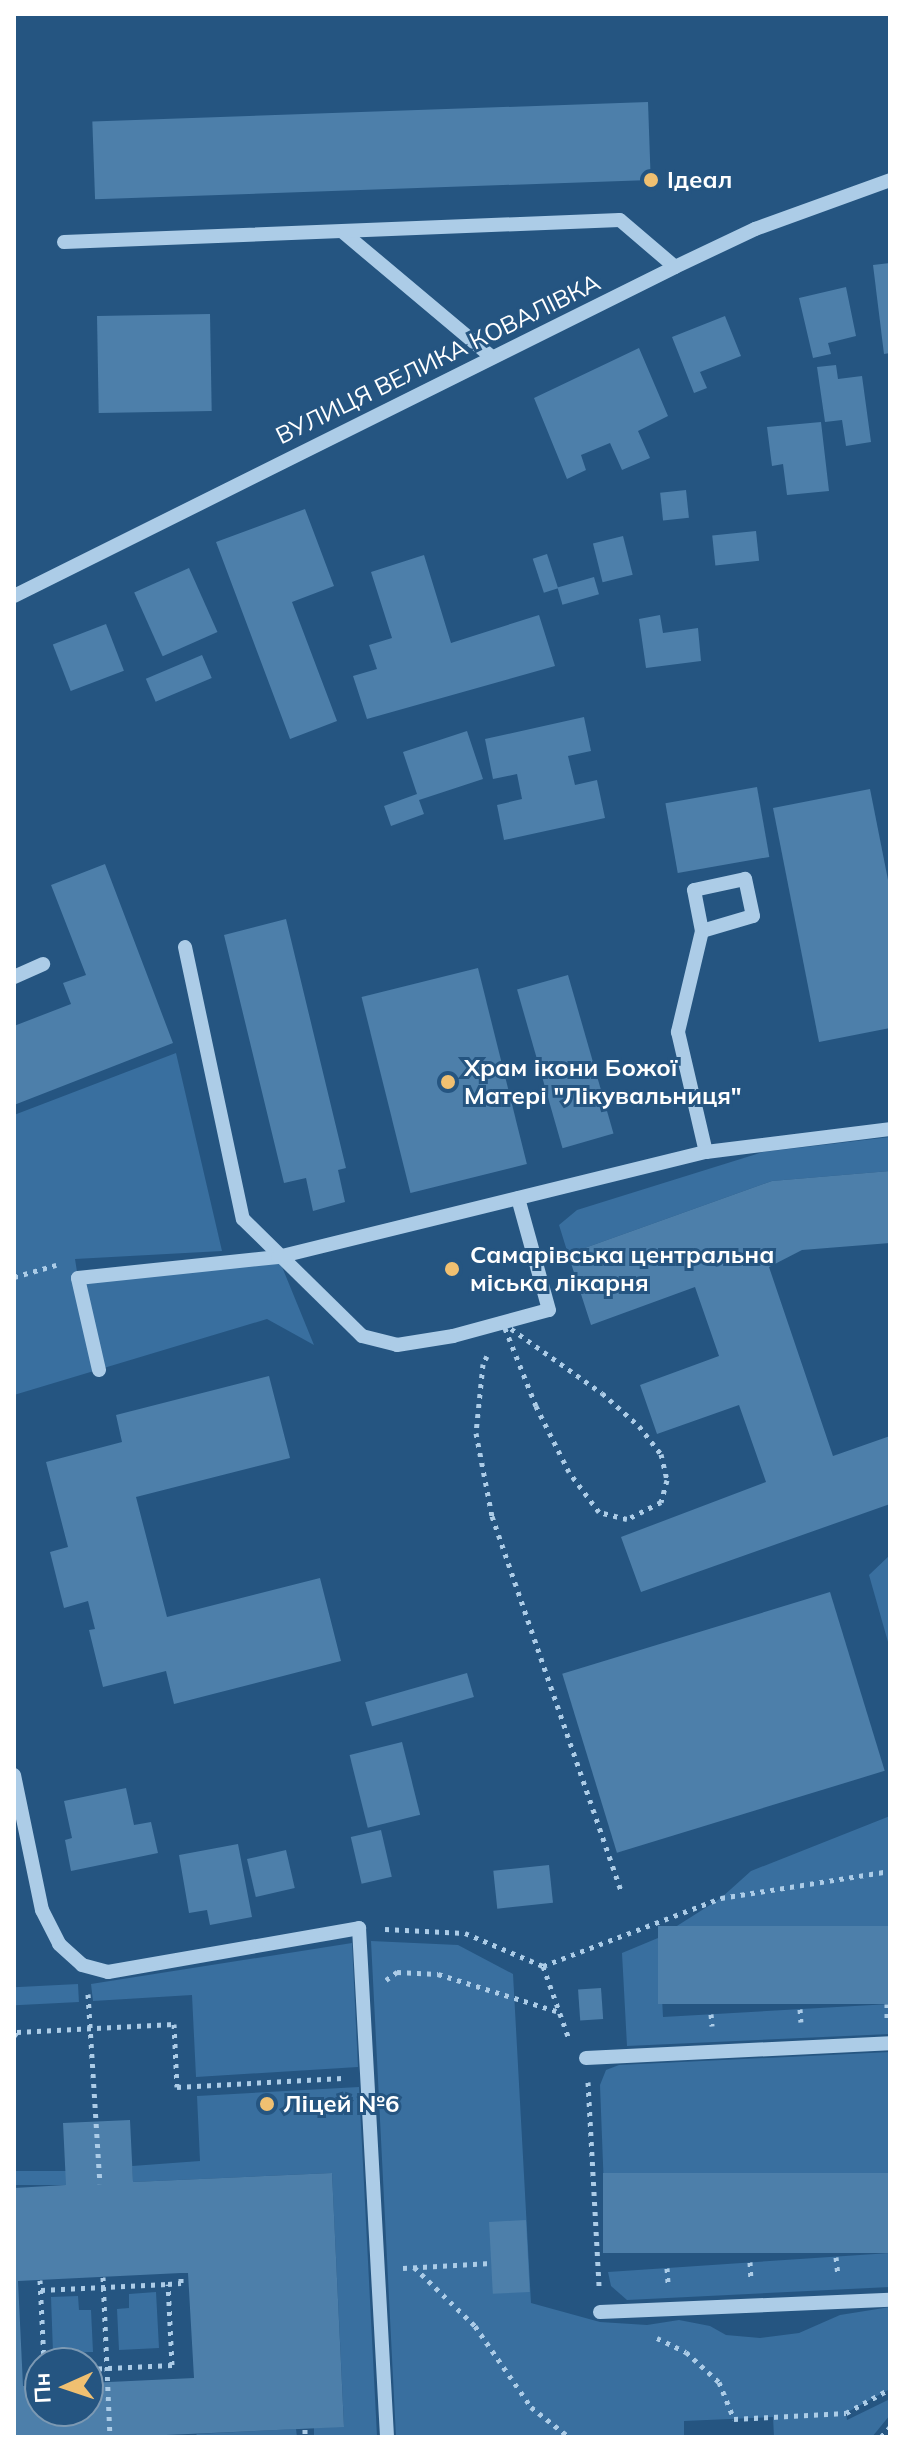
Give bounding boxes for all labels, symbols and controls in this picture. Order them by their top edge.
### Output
place label: Ідеал [667,166,732,194]
marker: Ідеал [642,171,660,189]
street label: ВУЛИЦЯ ВЕЛИКА КОВАЛІВКА [271,268,605,450]
place label: Храм ікони Божої Матері "Лікувальниця" [464,1054,742,1110]
marker: Храм ікони Божої Матері "Лікувальниця" [439,1073,457,1091]
place label: Самарівська центральна міська лікарня [470,1241,774,1297]
marker: Самарівська центральна міська лікарня [441,1258,463,1280]
place label: Ліцей №6 [283,2090,399,2118]
marker: Ліцей №6 [258,2095,276,2113]
north arrow [24,2347,104,2427]
text: Пн [27,2372,57,2404]

